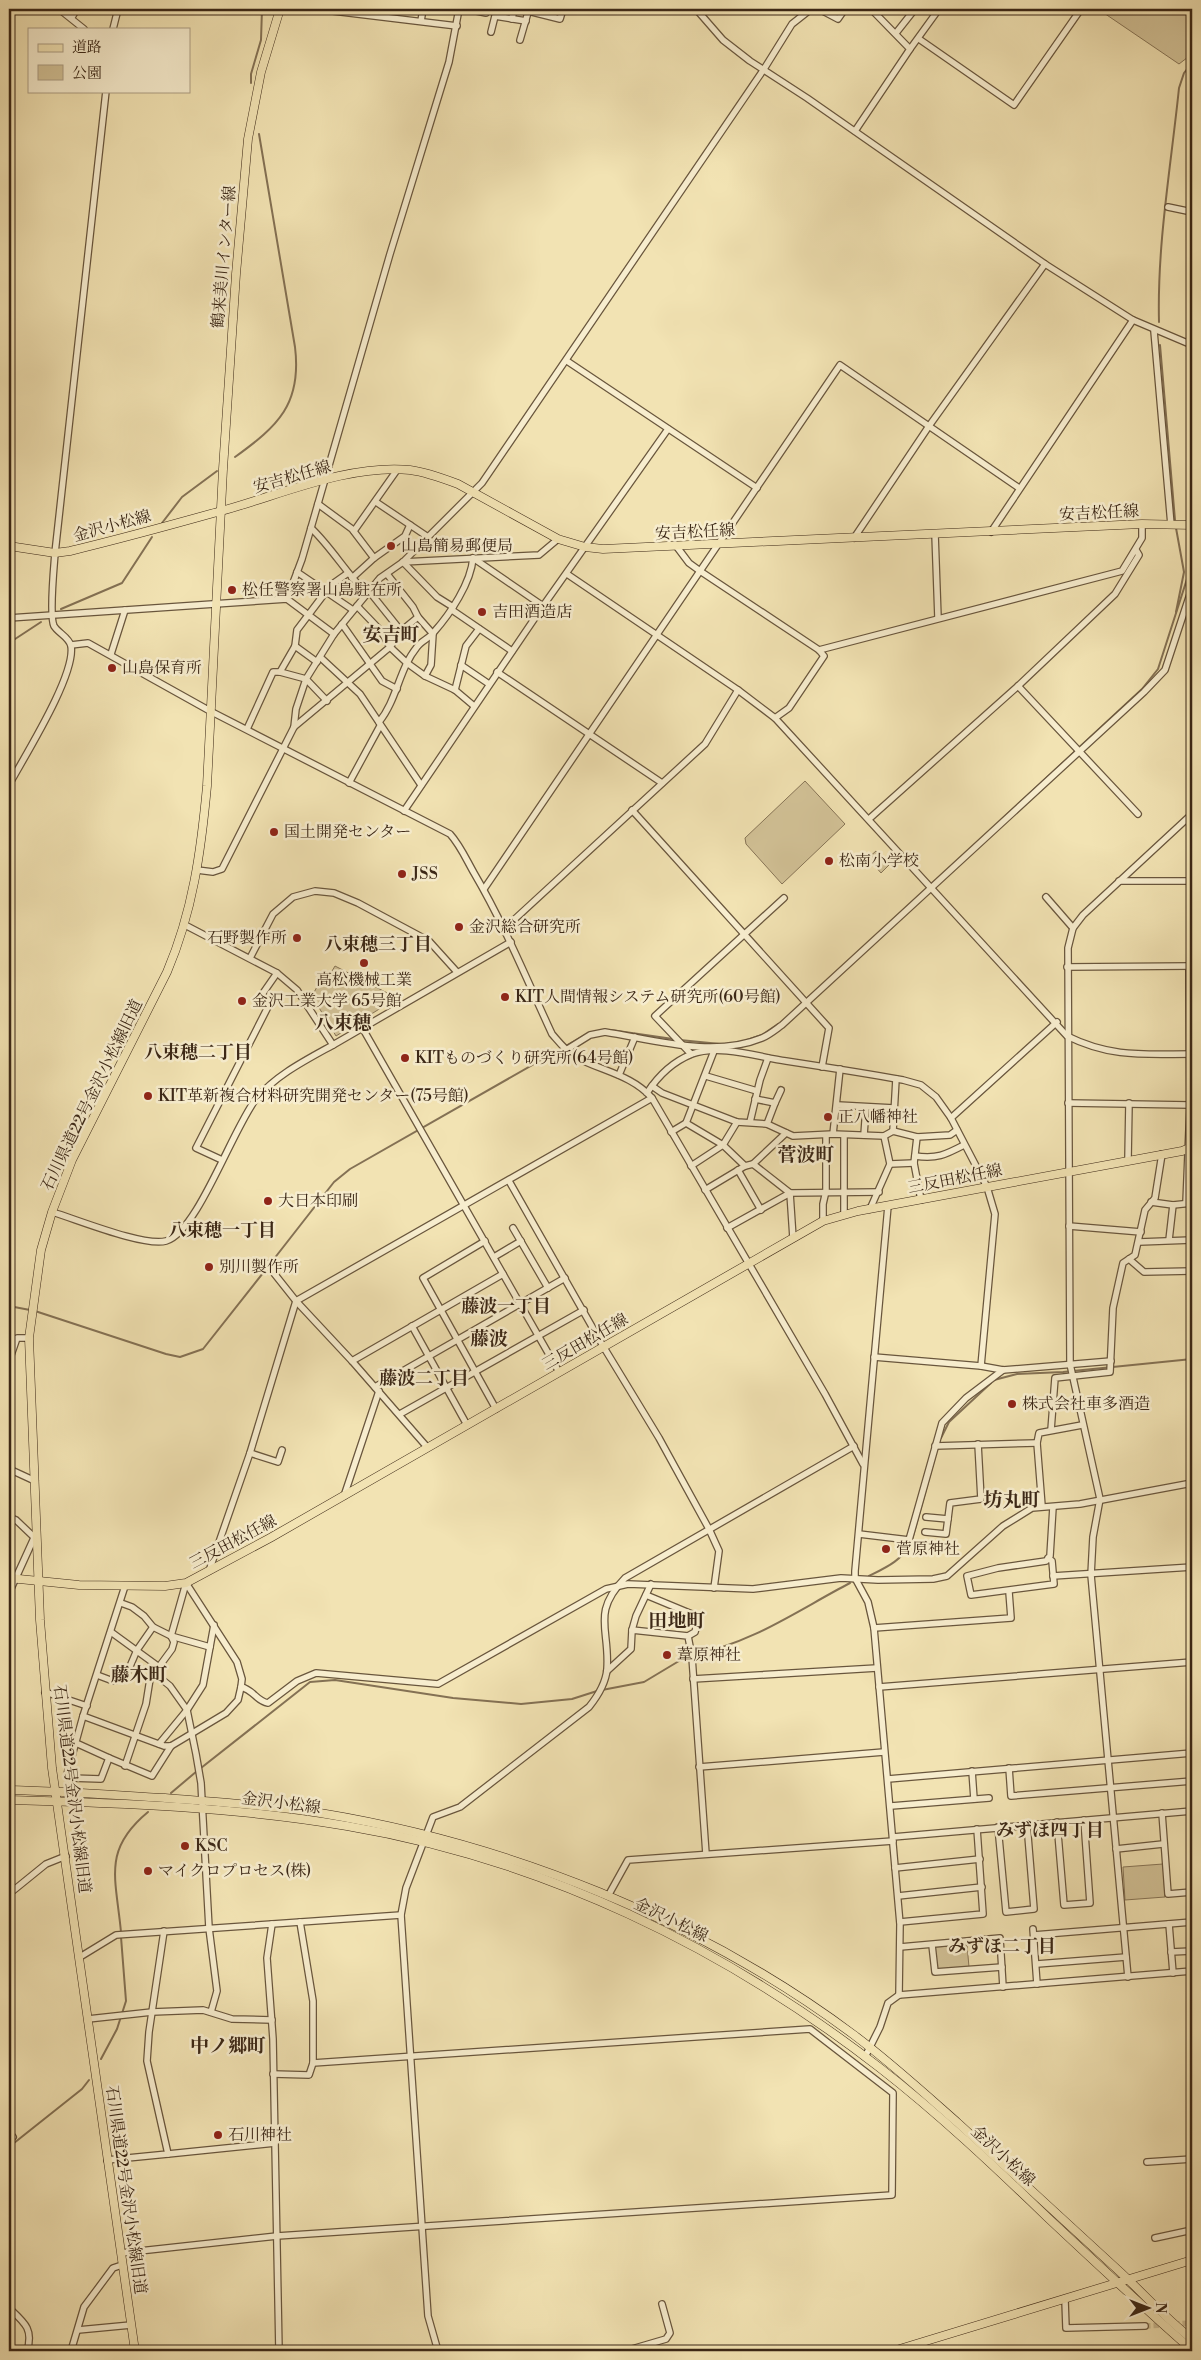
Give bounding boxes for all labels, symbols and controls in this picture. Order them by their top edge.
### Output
legend [28,28,190,92]
text: 道路 [72,38,102,57]
text: 公園 [72,64,102,83]
street label: 鶴来美川インター線 [208,185,240,329]
street label: 安吉松任線 [251,456,333,498]
street label: 安吉松任線 [1059,501,1139,525]
street label: 金沢小松線 [71,506,153,546]
street label: 安吉松任線 [655,520,735,544]
place label: 山島簡易郵便局 [401,536,513,556]
marker: 山島簡易郵便局 [385,540,397,552]
place label: 松任警察署山島駐在所 [242,580,402,600]
marker: 松任警察署山島駐在所 [226,584,238,596]
place label: 吉田酒造店 [492,602,572,622]
marker: 吉田酒造店 [476,606,488,618]
district label: 安吉町 [362,623,420,647]
place label: 山島保育所 [122,658,202,678]
marker: 山島保育所 [106,662,118,674]
place label: 国土開発センター [284,822,411,842]
marker: 国土開発センター [268,826,280,838]
place label: 松南小学校 [839,851,919,871]
marker: 松南小学校 [823,855,835,867]
place label: JSS [411,864,438,884]
marker: JSS [396,868,408,880]
place label: 金沢総合研究所 [469,917,581,937]
marker: 金沢総合研究所 [453,921,465,933]
place label: 石野製作所 [207,928,287,948]
marker: 石野製作所 [291,932,303,944]
district label: 八束穂三丁目 [324,933,432,956]
marker: 高松機械工業 [358,957,370,969]
place label: 高松機械工業 [316,970,412,990]
place label: KIT人間情報システム研究所(60号館) [515,987,781,1007]
place label: 金沢工業大学 65号館 [252,991,402,1011]
marker: KIT人間情報システム研究所(60号館) [499,991,511,1003]
marker: 金沢工業大学 65号館 [236,995,248,1007]
street label: 石川県道22号金沢小松線旧道 [37,996,147,1194]
district label: 八束穂 [314,1011,372,1035]
district label: 八束穂二丁目 [144,1041,252,1064]
place label: KITものづくり研究所(64号館) [415,1048,633,1068]
marker: KITものづくり研究所(64号館) [399,1052,411,1064]
place label: KIT革新複合材料研究開発センター(75号館) [158,1086,469,1106]
marker: KIT革新複合材料研究開発センター(75号館) [142,1090,154,1102]
place label: 正八幡神社 [838,1107,918,1127]
marker: 正八幡神社 [822,1111,834,1123]
district label: 菅波町 [777,1143,835,1167]
street label: 三反田松任線 [906,1160,1004,1198]
place label: 大日本印刷 [278,1191,358,1211]
marker: 大日本印刷 [262,1195,274,1207]
district label: 八束穂一丁目 [168,1219,276,1242]
place label: 別川製作所 [219,1257,299,1277]
marker: 別川製作所 [203,1261,215,1273]
district label: 藤波一丁目 [461,1295,551,1318]
street label: 三反田松任線 [538,1309,632,1375]
district label: 藤波 [470,1327,508,1351]
district label: 藤波二丁目 [379,1367,469,1390]
place label: 株式会社車多酒造 [1022,1394,1150,1414]
marker: 株式会社車多酒造 [1006,1398,1018,1410]
district label: 坊丸町 [983,1488,1041,1512]
street label: 三反田松任線 [186,1511,280,1573]
place label: 菅原神社 [896,1539,960,1559]
marker: 菅原神社 [880,1543,892,1555]
district label: 田地町 [648,1609,706,1633]
place label: 葦原神社 [677,1645,741,1665]
marker: 葦原神社 [661,1649,673,1661]
district label: 藤木町 [110,1663,168,1687]
street label: 石川県道22号金沢小松線旧道 [49,1683,95,1895]
street label: 金沢小松線 [240,1788,322,1818]
district label: みずほ四丁目 [996,1819,1104,1842]
place label: KSC [195,1836,228,1856]
marker: KSC [179,1840,191,1852]
place label: マイクロプロセス(株) [158,1861,311,1881]
marker: マイクロプロセス(株) [142,1865,154,1877]
street label: 金沢小松線 [631,1893,711,1947]
district label: みずほ二丁目 [948,1935,1056,1958]
district label: 中ノ郷町 [190,2034,266,2058]
street label: 石川県道22号金沢小松線旧道 [101,2085,151,2295]
street label: 金沢小松線 [967,2121,1039,2191]
place label: 石川神社 [228,2125,292,2145]
marker: 石川神社 [212,2129,224,2141]
north arrow [1124,2282,1174,2332]
text: N [1151,2302,1169,2314]

